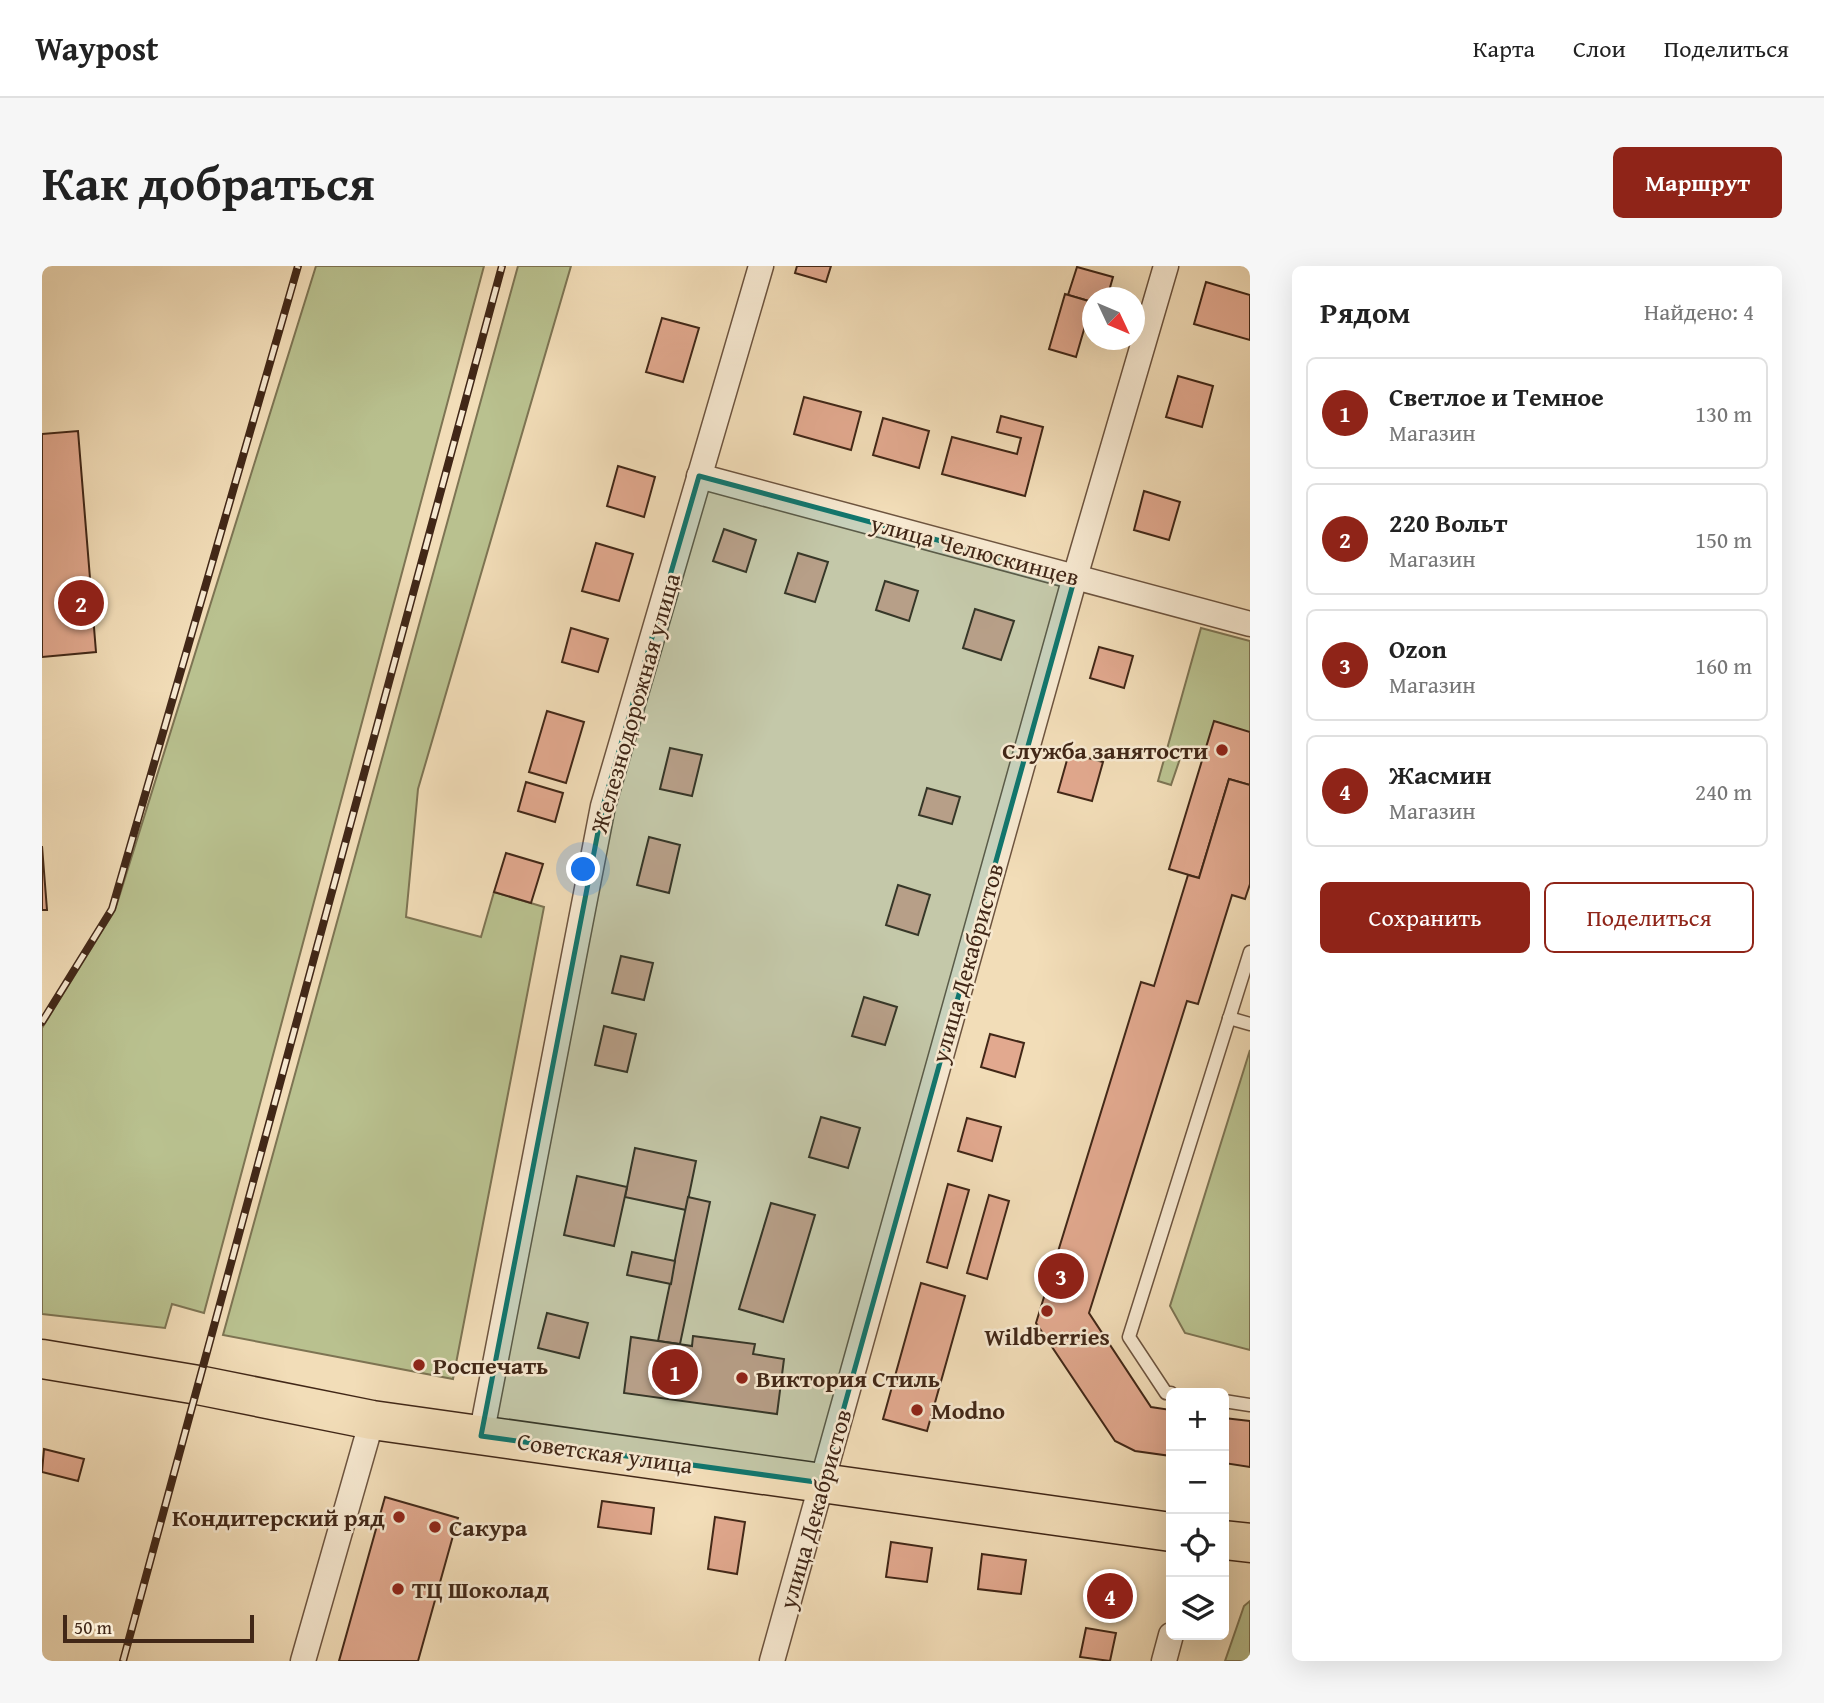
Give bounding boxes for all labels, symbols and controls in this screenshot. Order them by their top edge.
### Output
text: Waypost [35,24,159,72]
text: Карта [1473,31,1535,66]
text: Слои [1573,31,1626,66]
text: Поделиться [1664,31,1789,66]
text: Как добраться [42,146,375,218]
button: Маршрут [1613,147,1782,218]
north arrow [1082,287,1145,350]
text: Рядом [1320,290,1411,334]
text: Найдено: 4 [1644,295,1754,328]
text: Светлое и Темное [1389,377,1604,416]
text: 1 [1339,397,1351,430]
text: 130 m [1695,397,1752,430]
text: Магазин [1389,416,1476,449]
text: 220 Вольт [1389,503,1508,542]
street label: улица Челюскинцев [866,505,1083,595]
text: 2 [1339,523,1351,556]
text: 150 m [1695,523,1752,556]
text: Магазин [1389,542,1476,575]
street label: Железнодорожная улица [581,568,689,838]
pin: 2 [58,577,104,629]
text: Ozon [1389,629,1447,668]
text: 3 [1339,649,1351,682]
text: 160 m [1695,649,1752,682]
text: Магазин [1389,668,1476,701]
place label: Служба занятости [1002,733,1208,768]
marker: Служба занятости [1214,742,1230,758]
text: Жасмин [1389,755,1491,794]
text: 4 [1339,775,1351,808]
text: 240 m [1695,775,1752,808]
text: Магазин [1389,794,1476,827]
your location [566,852,600,886]
street label: улица Декабристов [921,859,1012,1068]
button: Сохранить [1320,882,1530,953]
button: Поделиться [1544,882,1754,953]
pin: 3 [1038,1250,1084,1302]
marker: Wildberries [1039,1303,1055,1319]
place label: Wildberries [984,1319,1110,1354]
pin: 1 [652,1346,698,1398]
place label: Роспечать [433,1348,548,1383]
marker: Роспечать [411,1357,427,1373]
place label: Виктория Стиль [756,1361,940,1396]
marker: Виктория Стиль [734,1370,750,1386]
map controls [1166,1388,1229,1640]
button: + [1166,1388,1229,1451]
place label: Modno [931,1393,1005,1428]
marker: Modno [909,1402,925,1418]
street label: улица Декабристов [769,1405,860,1614]
street label: Советская улица [515,1423,695,1483]
button: − [1166,1451,1229,1514]
place label: Кондитерский ряд [172,1500,385,1535]
marker: Кондитерский ряд [391,1509,407,1525]
place label: Сакура [449,1510,528,1545]
button: locate [1166,1514,1229,1577]
marker: Сакура [427,1519,443,1535]
pin: 4 [1087,1570,1133,1622]
place label: ТЦ Шоколад [412,1572,550,1607]
button: layers [1166,1577,1229,1640]
marker: ТЦ Шоколад [390,1581,406,1597]
scale bar [63,1612,254,1644]
text: 50 m [74,1613,112,1641]

